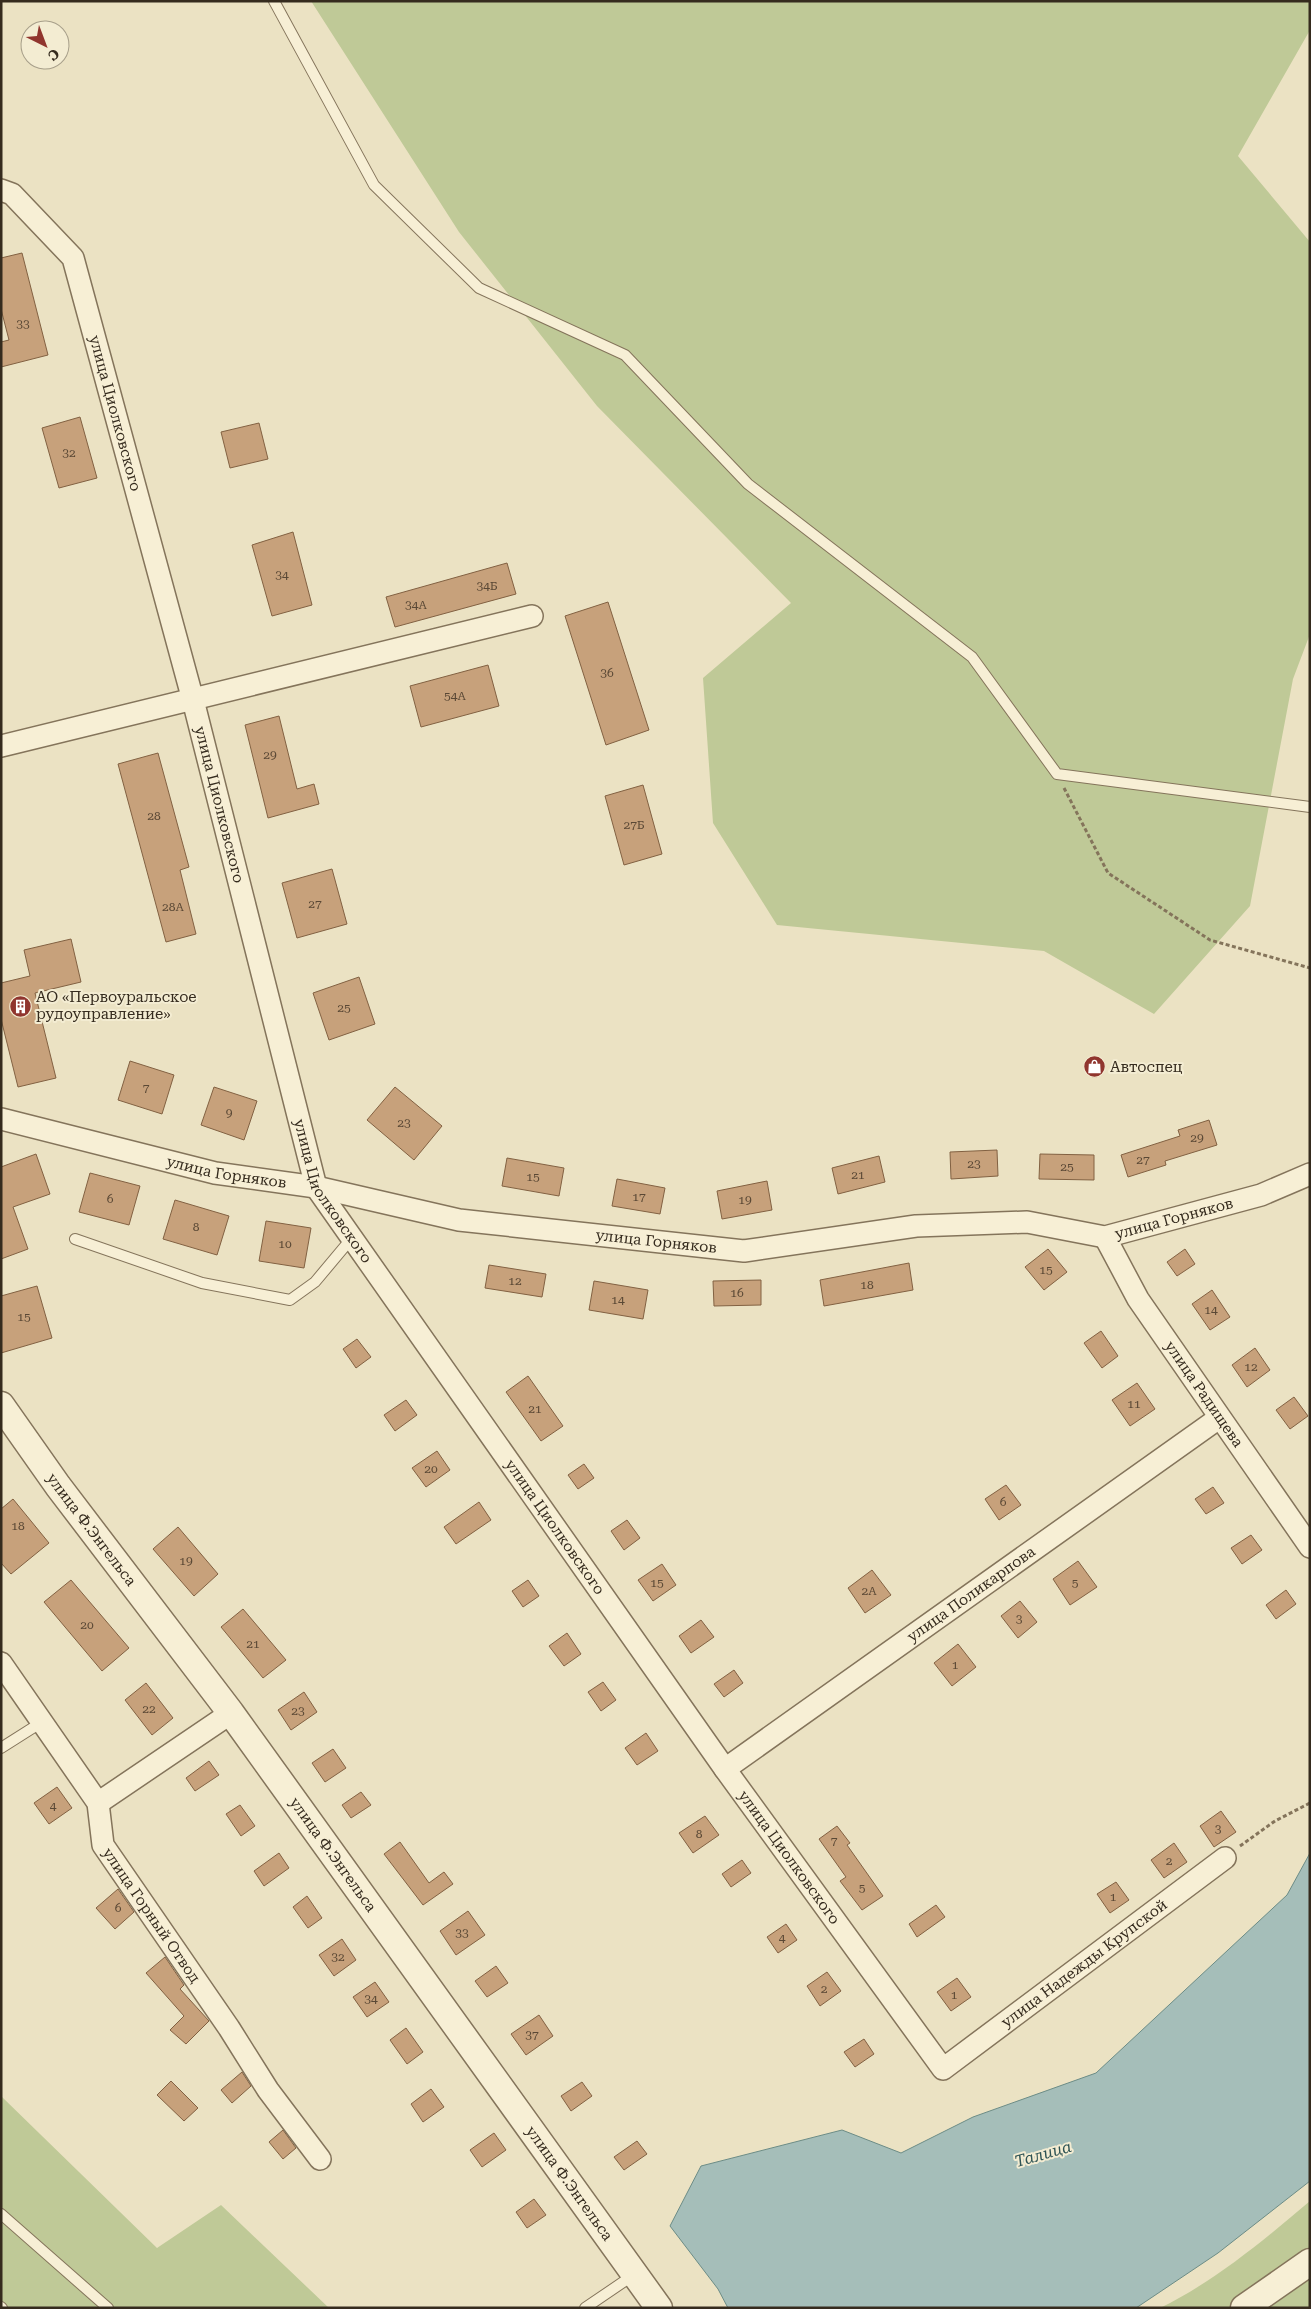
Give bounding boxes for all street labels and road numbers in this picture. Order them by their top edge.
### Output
street label: улица Циолковского [85,333,145,493]
street label: улица Циолковского [191,724,248,885]
street label: улица Циолковского [290,1117,376,1267]
street label: улица Горняков [165,1152,288,1192]
street label: улица Горняков [1113,1194,1235,1243]
street label: улица Горняков [595,1226,718,1257]
street label: улица Радищева [1161,1338,1247,1451]
street label: улица Циолковского [501,1456,609,1598]
street label: улица Ф.Энгельса [43,1470,140,1590]
street label: улица Поликарпова [904,1542,1039,1646]
street label: улица Циолковского [735,1787,844,1928]
street label: улица Ф.Энгельса [286,1794,380,1916]
street label: улица Горный Отвод [99,1844,205,1987]
street label: улица Надежды Крупской [998,1895,1171,2031]
street label: улица Ф.Энгельса [522,2123,617,2244]

